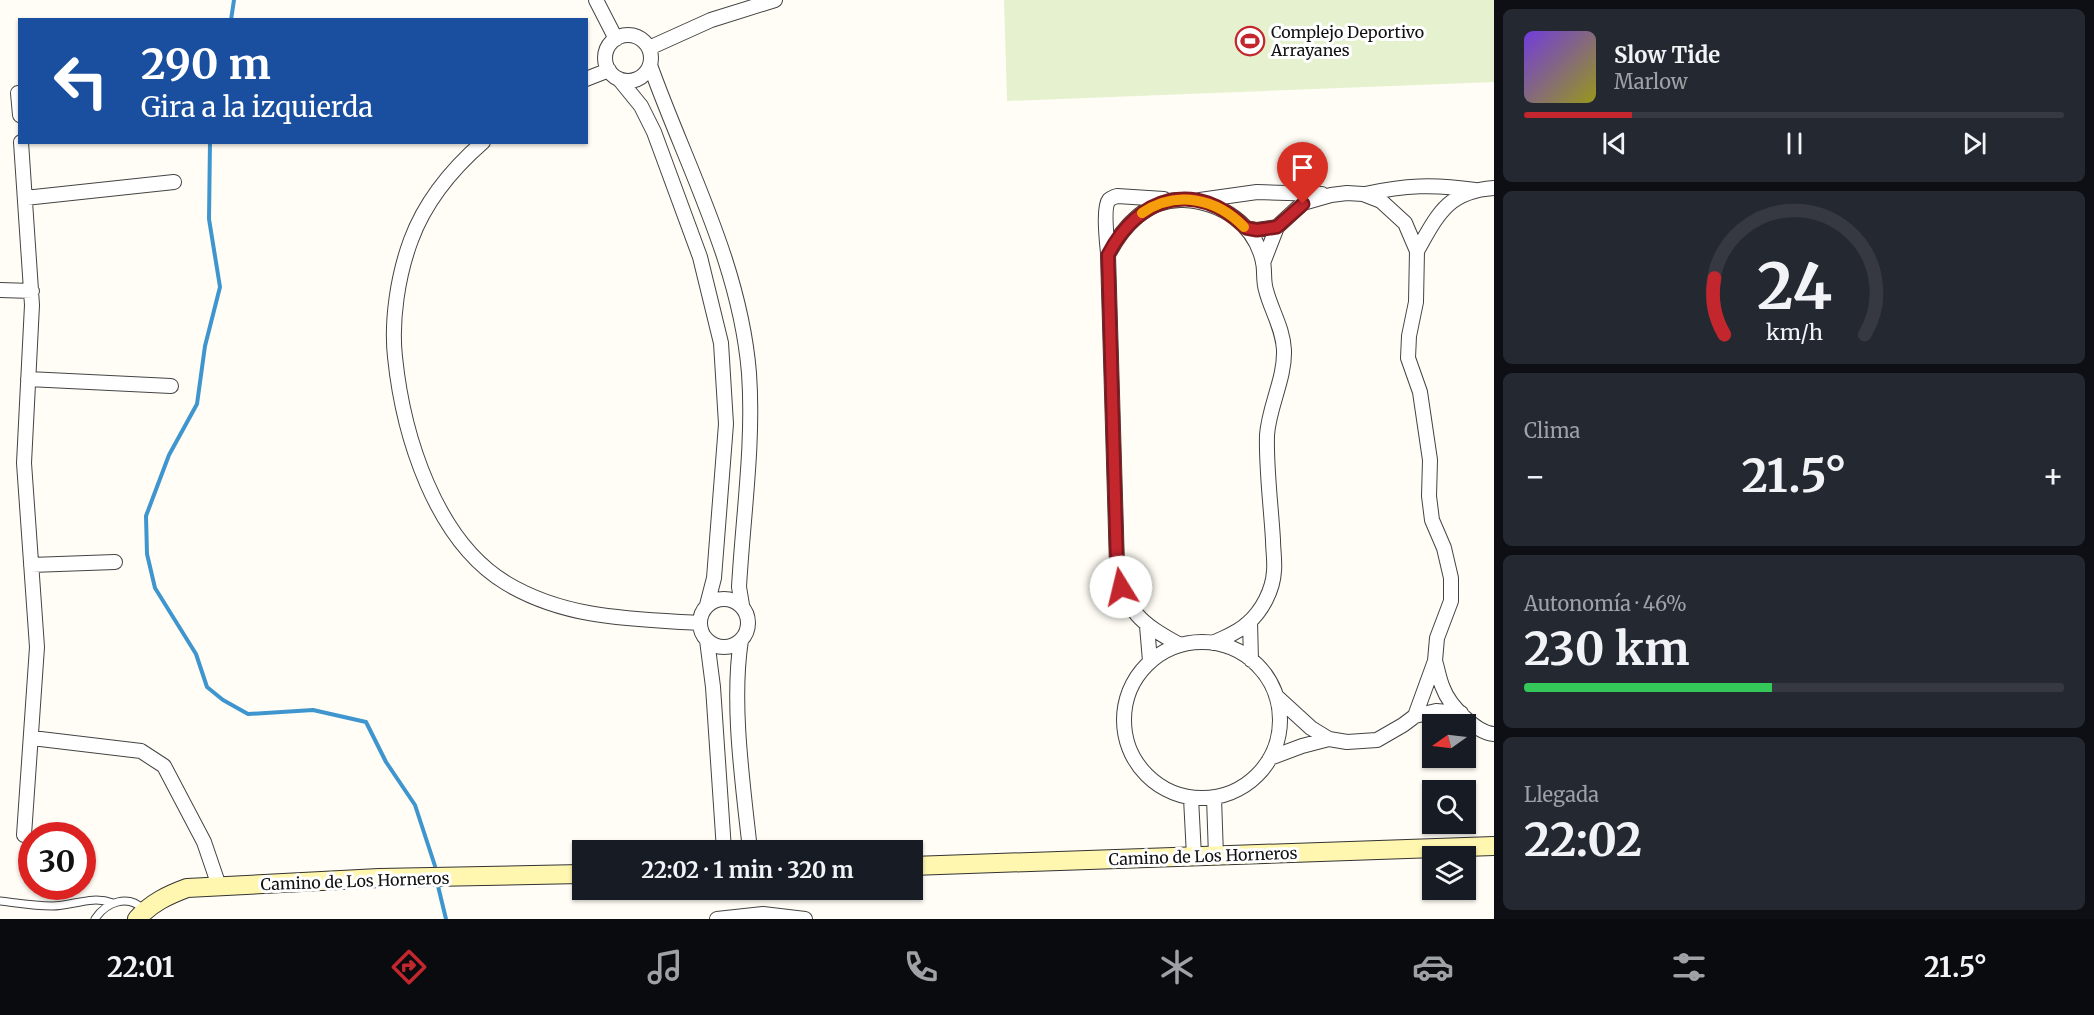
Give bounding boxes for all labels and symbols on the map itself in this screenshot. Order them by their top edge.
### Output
place label: Complejo Deportivo Arrayanes [1270,22,1424,60]
sports icon: Complejo Deportivo Arrayanes [1234,25,1266,57]
pin [1277,142,1328,204]
position arrow [1089,555,1153,619]
north arrow [1422,714,1476,768]
speed limit sign: 30 [18,822,96,900]
street label: Camino de Los Horneros [1108,843,1298,869]
street label: Camino de Los Horneros [260,868,450,894]

